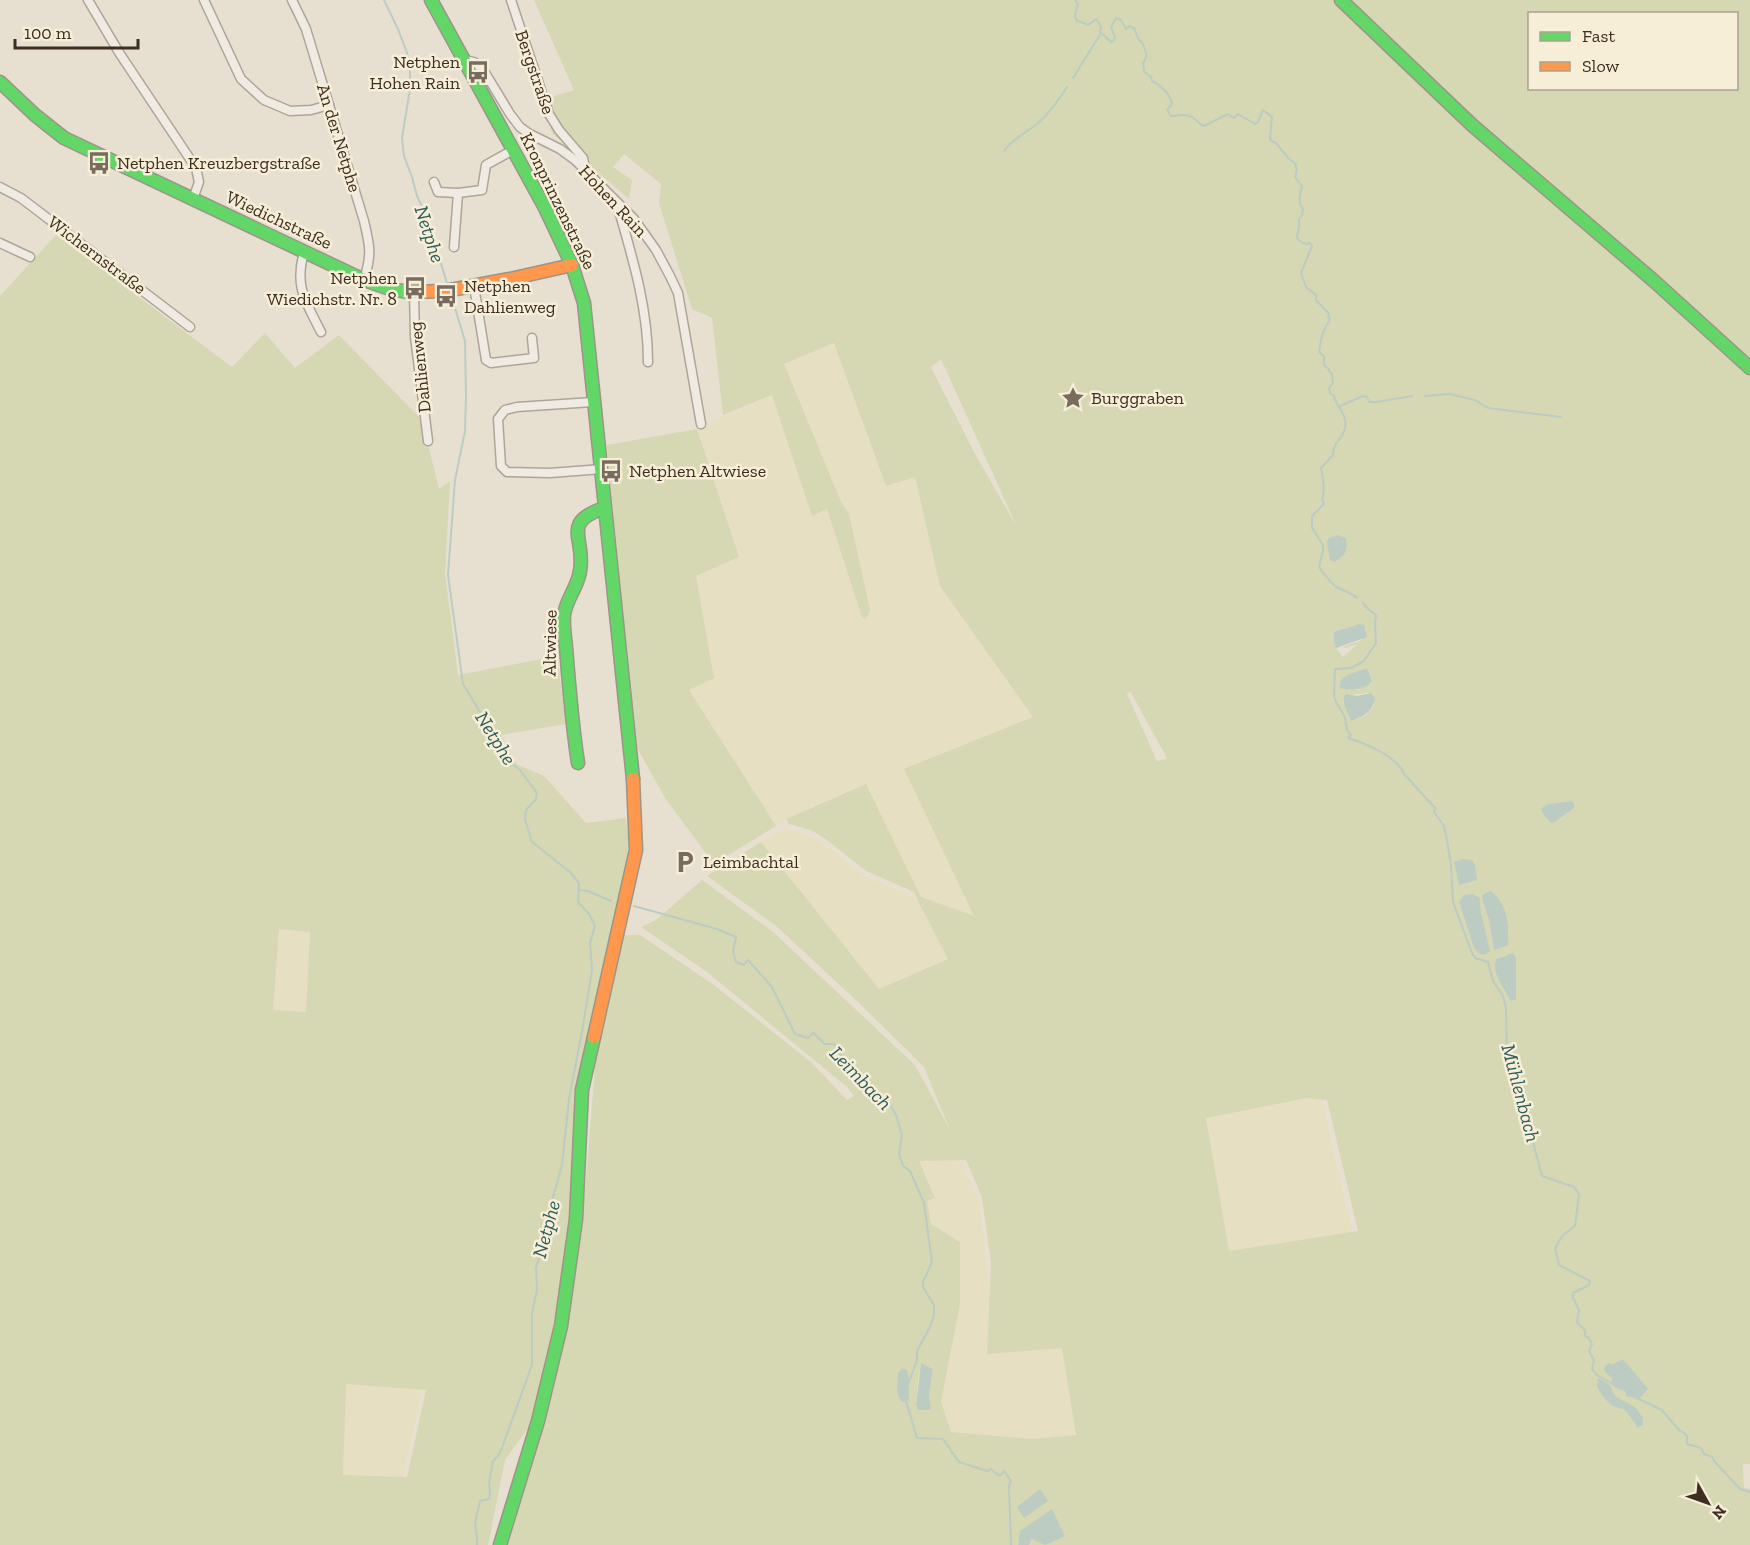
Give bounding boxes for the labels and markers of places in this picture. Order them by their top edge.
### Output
place label: Netphen Hohen Rain [369,51,461,94]
bus stop icon: Netphen Hohen Rain [465,59,491,85]
bus stop icon: Netphen Kreuzbergstraße [86,150,112,176]
place label: Netphen Kreuzbergstraße [117,152,320,174]
place label: Netphen Wiedichstr. Nr. 8 [267,267,398,310]
bus stop icon: Netphen Wiedichstr. Nr. 8 [402,275,428,301]
place label: Netphen Dahlienweg [464,275,556,318]
bus stop icon: Netphen Dahlienweg [433,283,459,309]
place icon: Burggraben [1060,385,1086,411]
place label: Burggraben [1091,387,1185,409]
bus stop icon: Netphen Altwiese [598,458,624,484]
place label: Netphen Altwiese [629,460,766,482]
parking icon: Leimbachtal [672,849,698,875]
place label: Leimbachtal [703,851,799,873]

